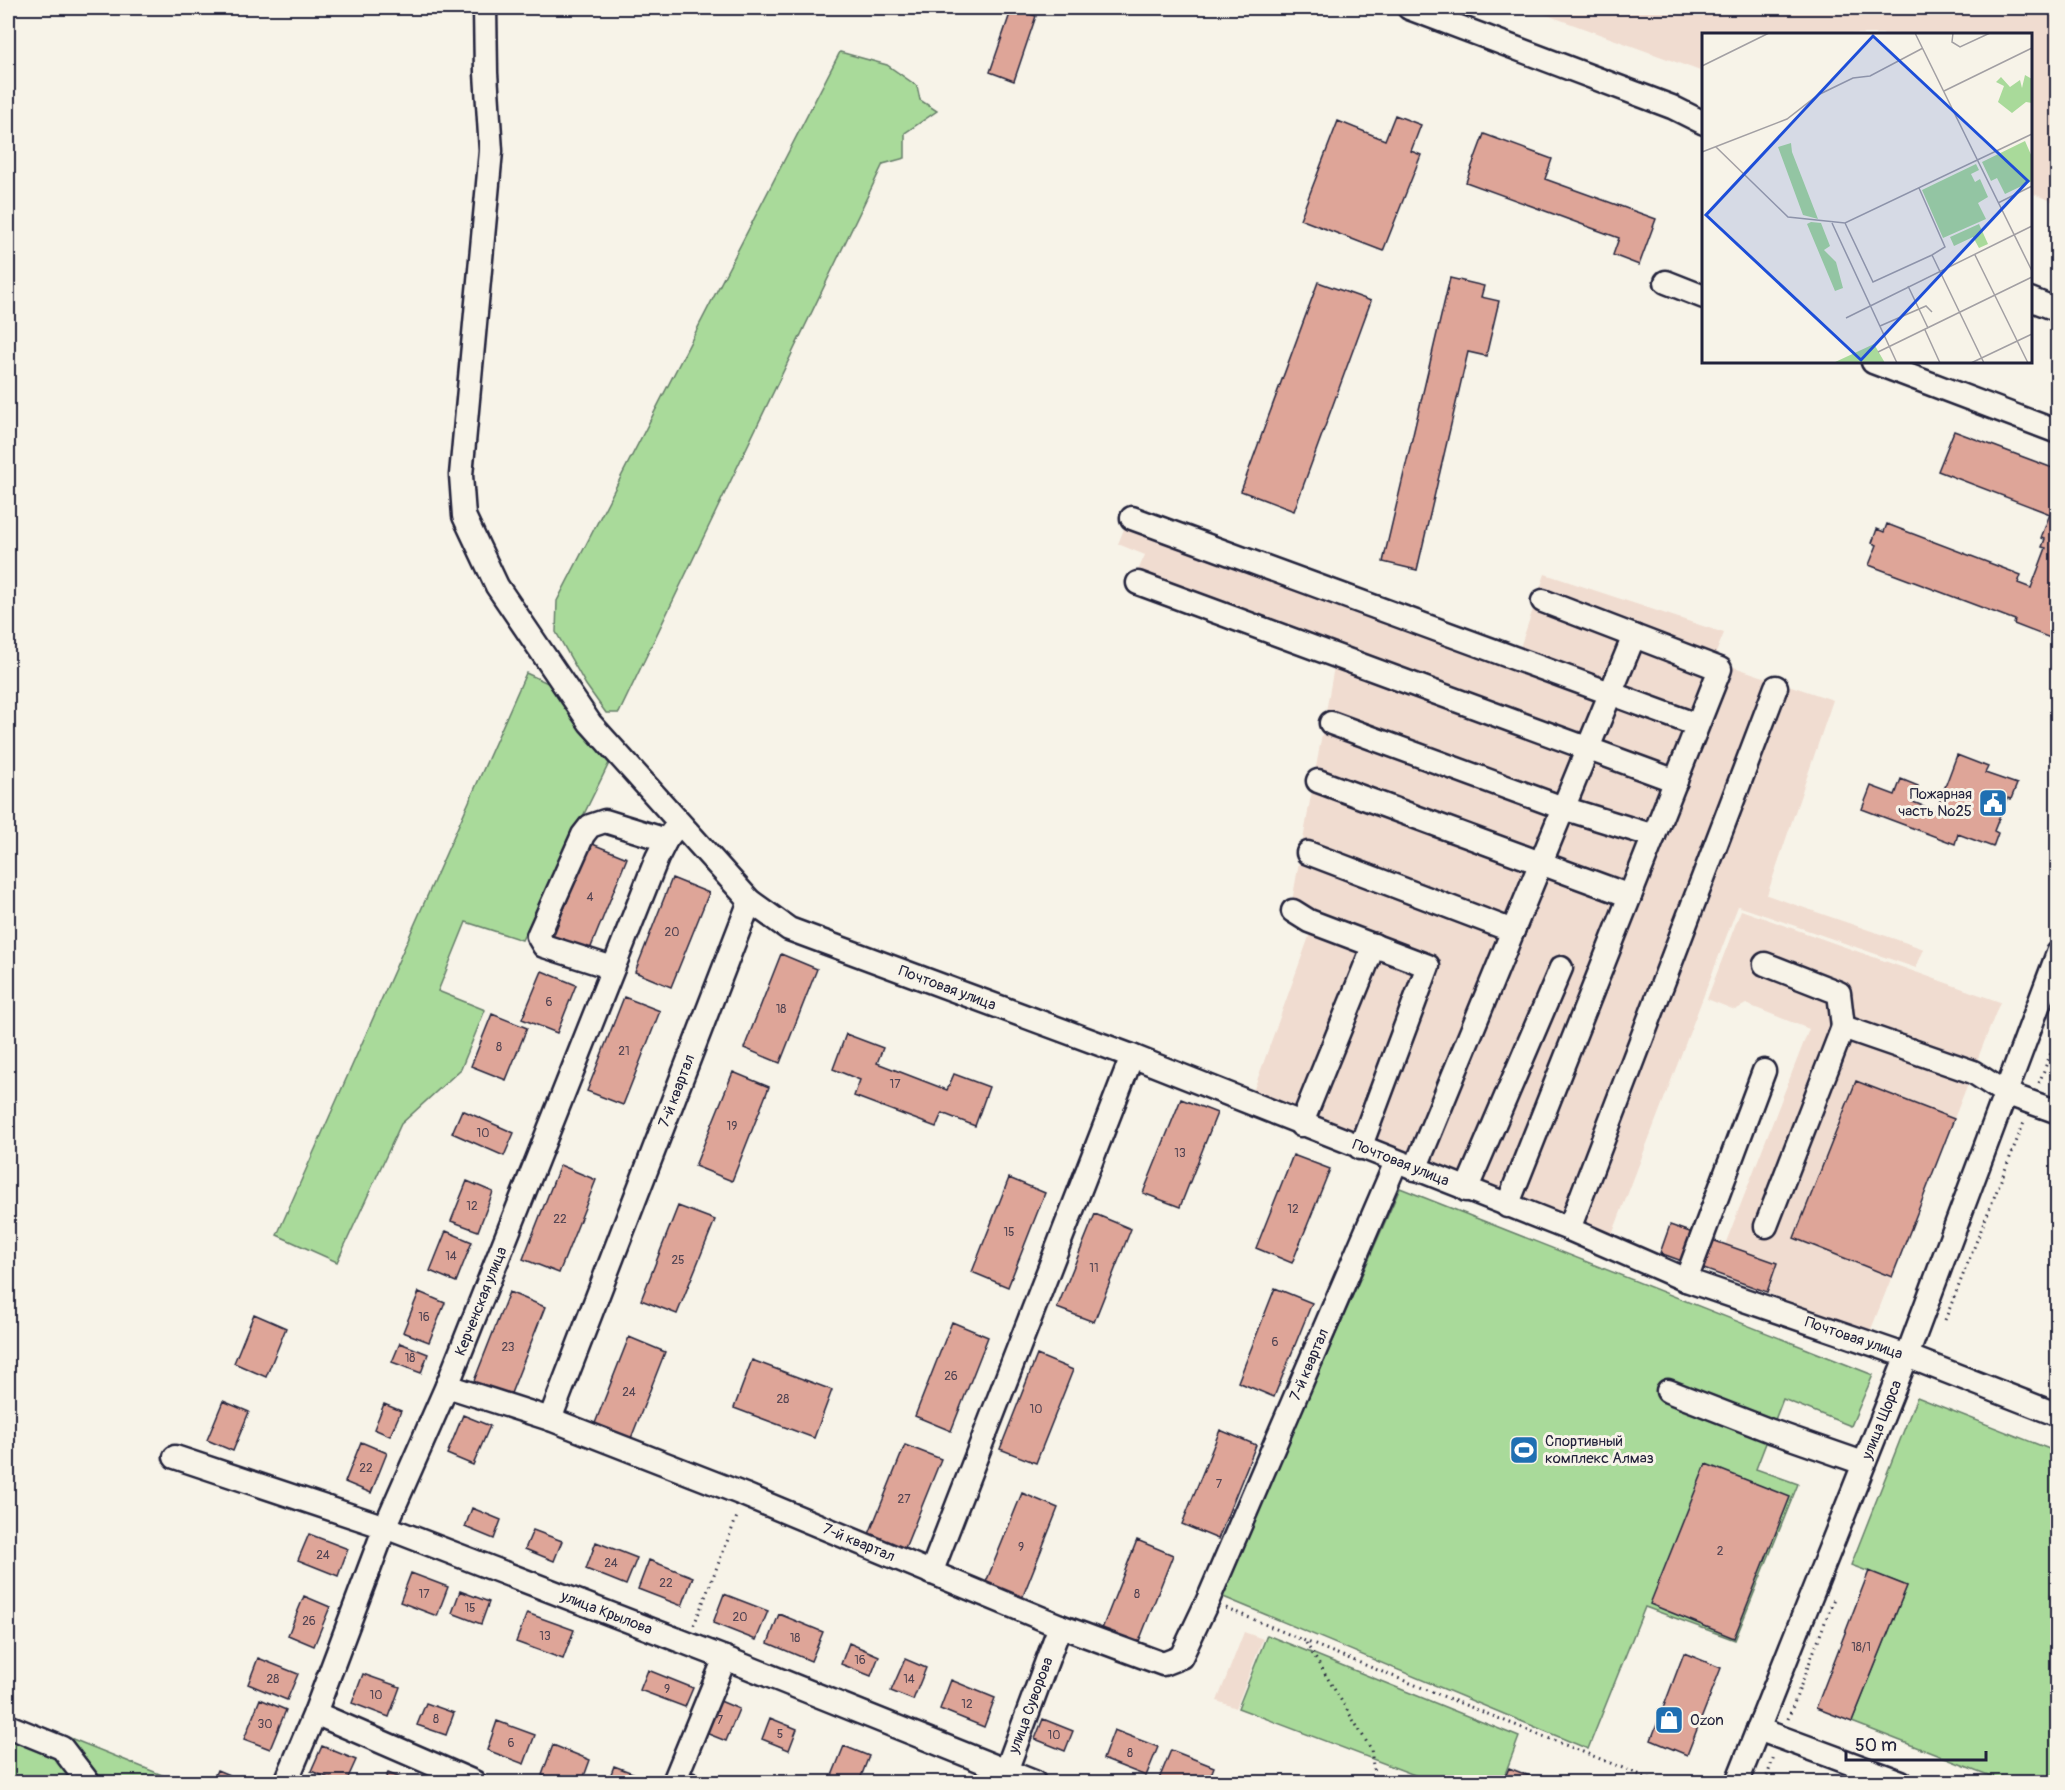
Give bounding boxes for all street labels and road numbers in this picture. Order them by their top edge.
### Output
street label: Почтовая улица [896,961,999,1014]
street label: 7-й квартал [654,1052,700,1130]
street label: Почтовая улица [1350,1135,1452,1190]
street label: Керченская улица [451,1244,511,1358]
street label: Почтовая улица [1803,1312,1905,1363]
street label: 7-й квартал [1285,1326,1333,1403]
street label: улица Щорса [1857,1377,1906,1463]
street label: 7-й квартал [820,1519,898,1566]
street label: улица Крылова [557,1586,655,1639]
street label: улица Суворова [1004,1654,1057,1757]

